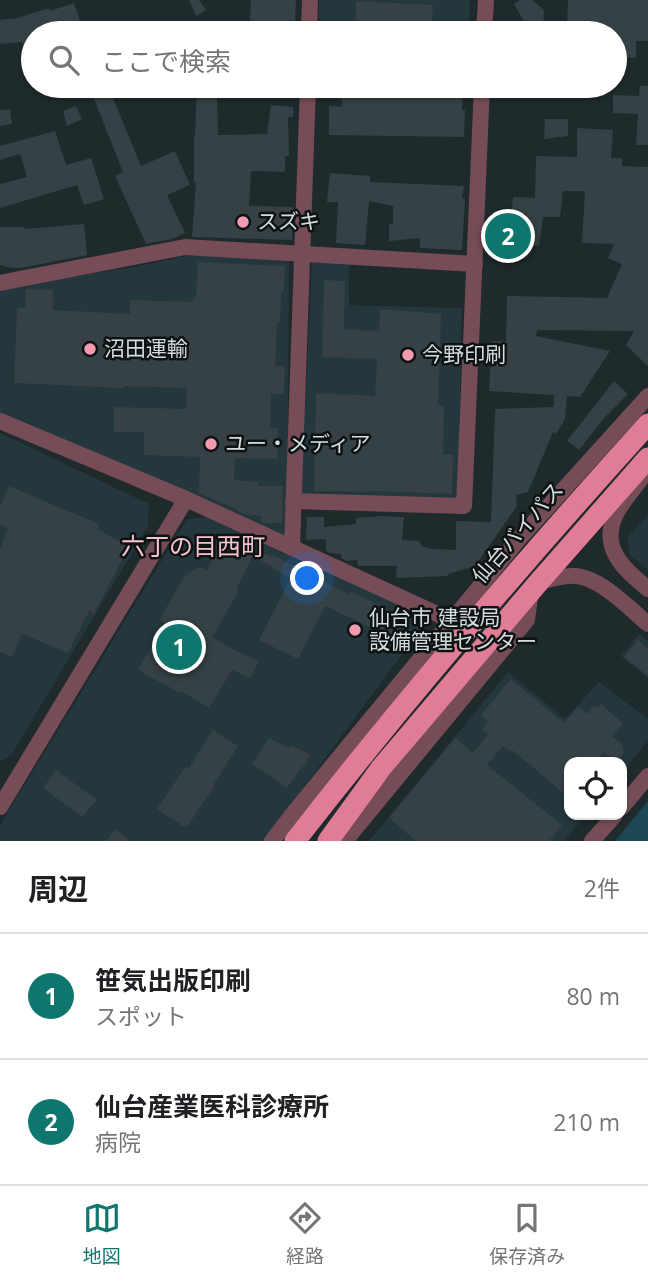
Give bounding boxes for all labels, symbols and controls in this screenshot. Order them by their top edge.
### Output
search box [21,21,627,98]
icon: search [45,41,83,79]
text: ここで検索 [101,43,231,79]
place label: スズキ [257,207,320,235]
pin: 2 [485,210,531,262]
marker: スズキ [235,214,251,230]
place label: 沼田運輸 [104,334,188,362]
place label: 今野印刷 [422,340,506,368]
marker: 沼田運輸 [82,341,98,357]
marker: 今野印刷 [400,347,416,363]
place label: ユー・メディア [225,429,371,457]
marker: ユー・メディア [203,436,219,452]
street label: 仙台バイパス [465,476,569,589]
district label: 六丁の目西町 [121,529,265,562]
your location [290,561,324,595]
place label: 仙台市 建設局 設備管理センター [369,603,537,655]
pin: 1 [156,621,202,673]
marker: 仙台市 建設局 設備管理センター [347,622,363,638]
map controls [564,757,627,820]
button: locate [564,757,627,820]
text: 周辺 [28,868,88,909]
text: 2件 [584,872,620,904]
text: 笹気出版印刷 [95,962,251,998]
text: 1 [44,980,58,1012]
text: 80 m [566,980,620,1012]
text: スポット [95,1000,187,1032]
text: 仙台産業医科診療所 [95,1088,329,1124]
text: 2 [44,1106,58,1138]
text: 210 m [553,1106,620,1138]
text: 病院 [95,1126,141,1158]
tab: 地図 [83,1199,121,1269]
tab: 経路 [286,1199,324,1269]
tab: 保存済み [489,1199,565,1269]

